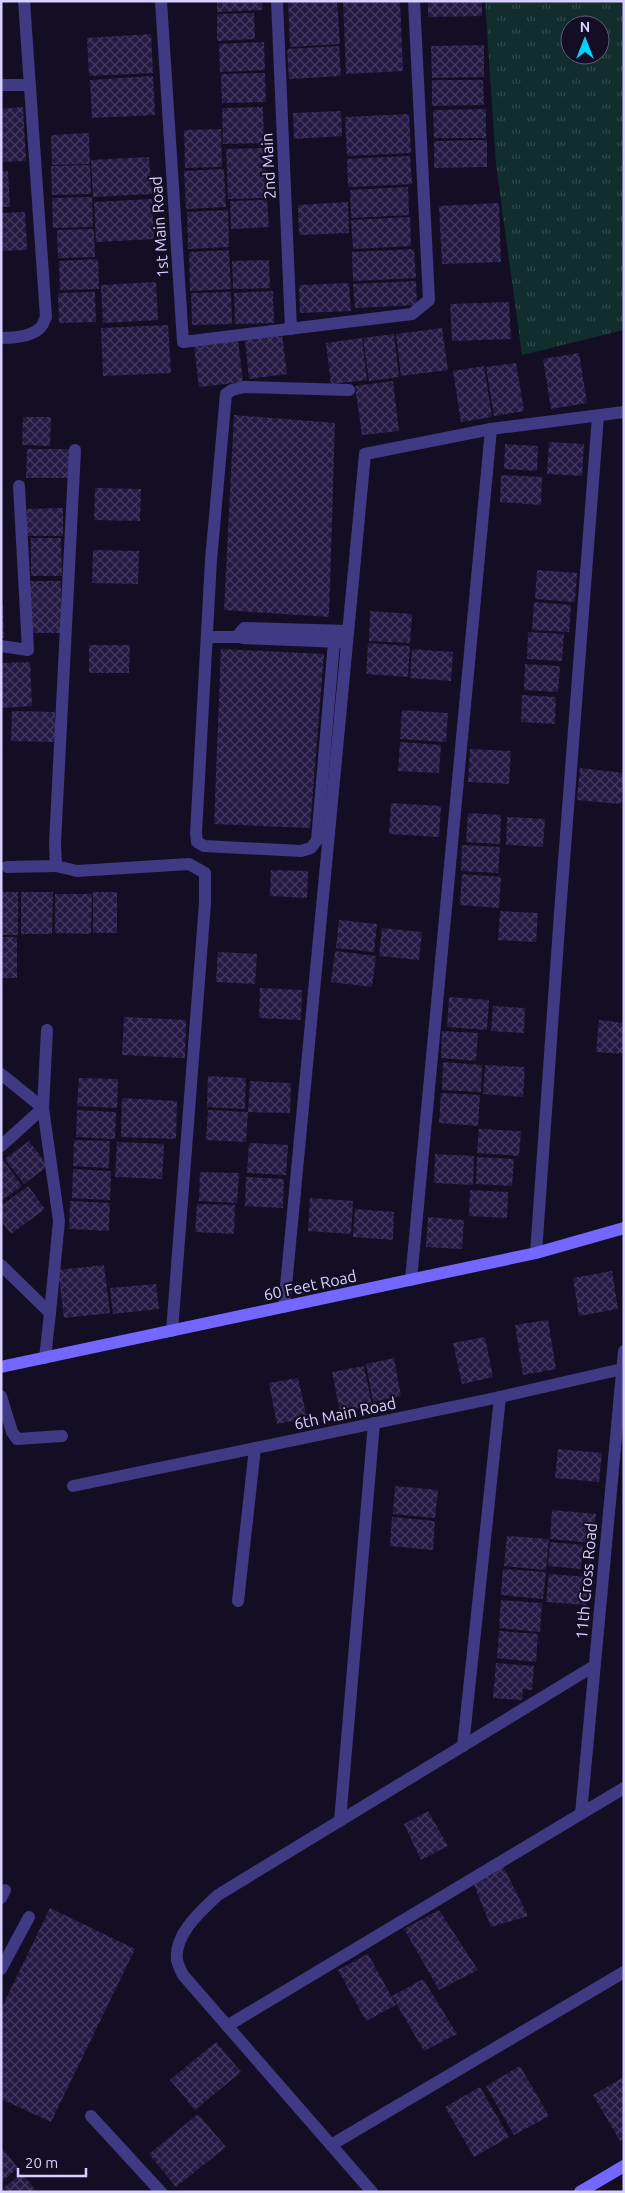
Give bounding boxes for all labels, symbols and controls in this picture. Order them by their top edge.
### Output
north arrow [560,15,610,65]
text: N [580,19,590,35]
street label: 2nd Main [257,132,279,200]
street label: 1st Main Road [146,176,172,278]
street label: 60 Feet Road [262,1266,358,1304]
street label: 6th Main Road [292,1393,398,1433]
street label: 11th Cross Road [572,1522,600,1640]
scale bar [18,2146,85,2178]
text: 20 m [25,2154,58,2171]

